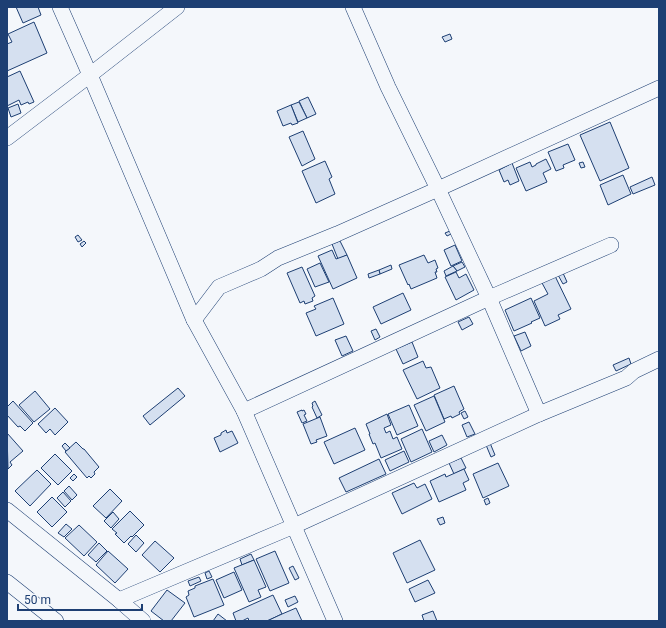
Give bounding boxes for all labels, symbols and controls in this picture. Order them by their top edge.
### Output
scale bar [18,586,142,612]
text: 50 m [24,593,51,607]

